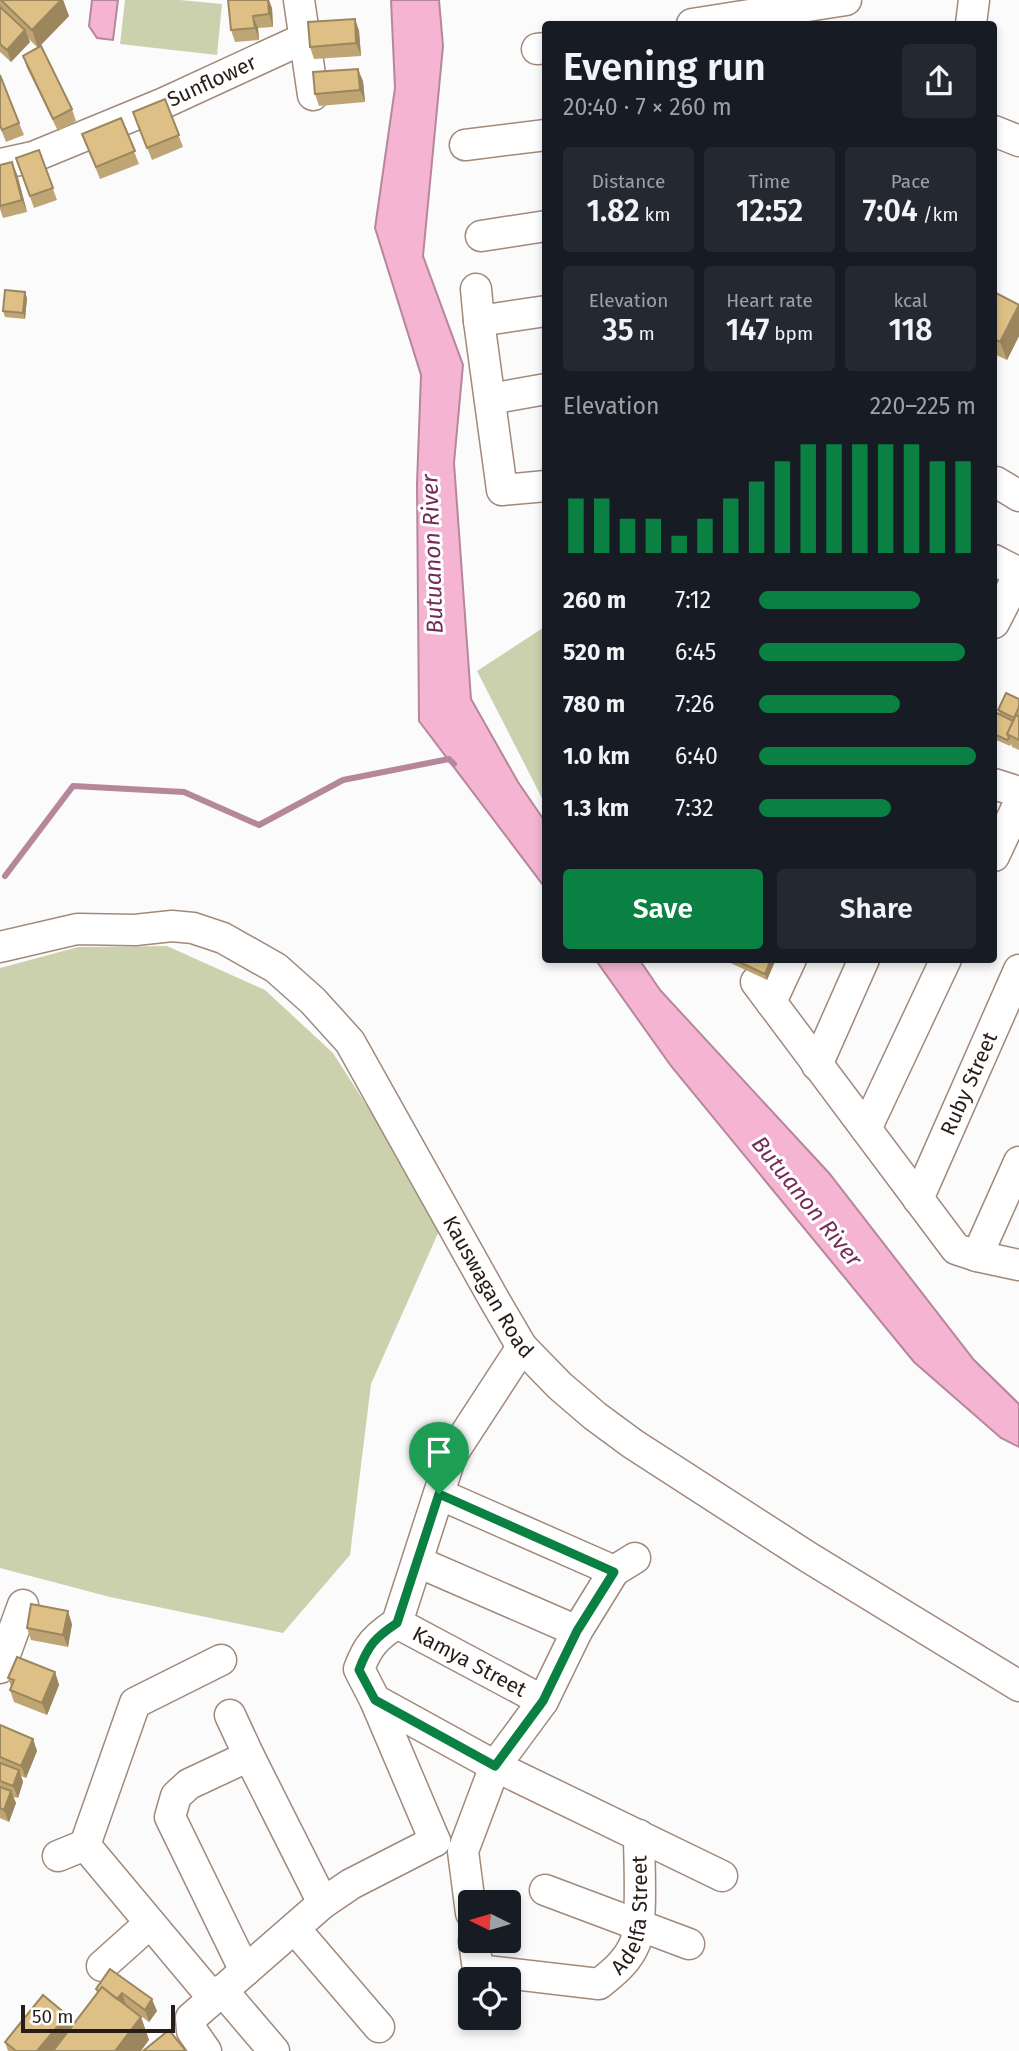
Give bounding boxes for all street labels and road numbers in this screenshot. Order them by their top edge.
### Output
street label: Sunflower [163,49,260,113]
street label: Ruby Street [935,1028,1003,1139]
street label: Kauswagan Road [437,1211,539,1364]
street label: Kamya Street [408,1621,531,1703]
street label: Adelfa Street [606,1855,653,1980]

